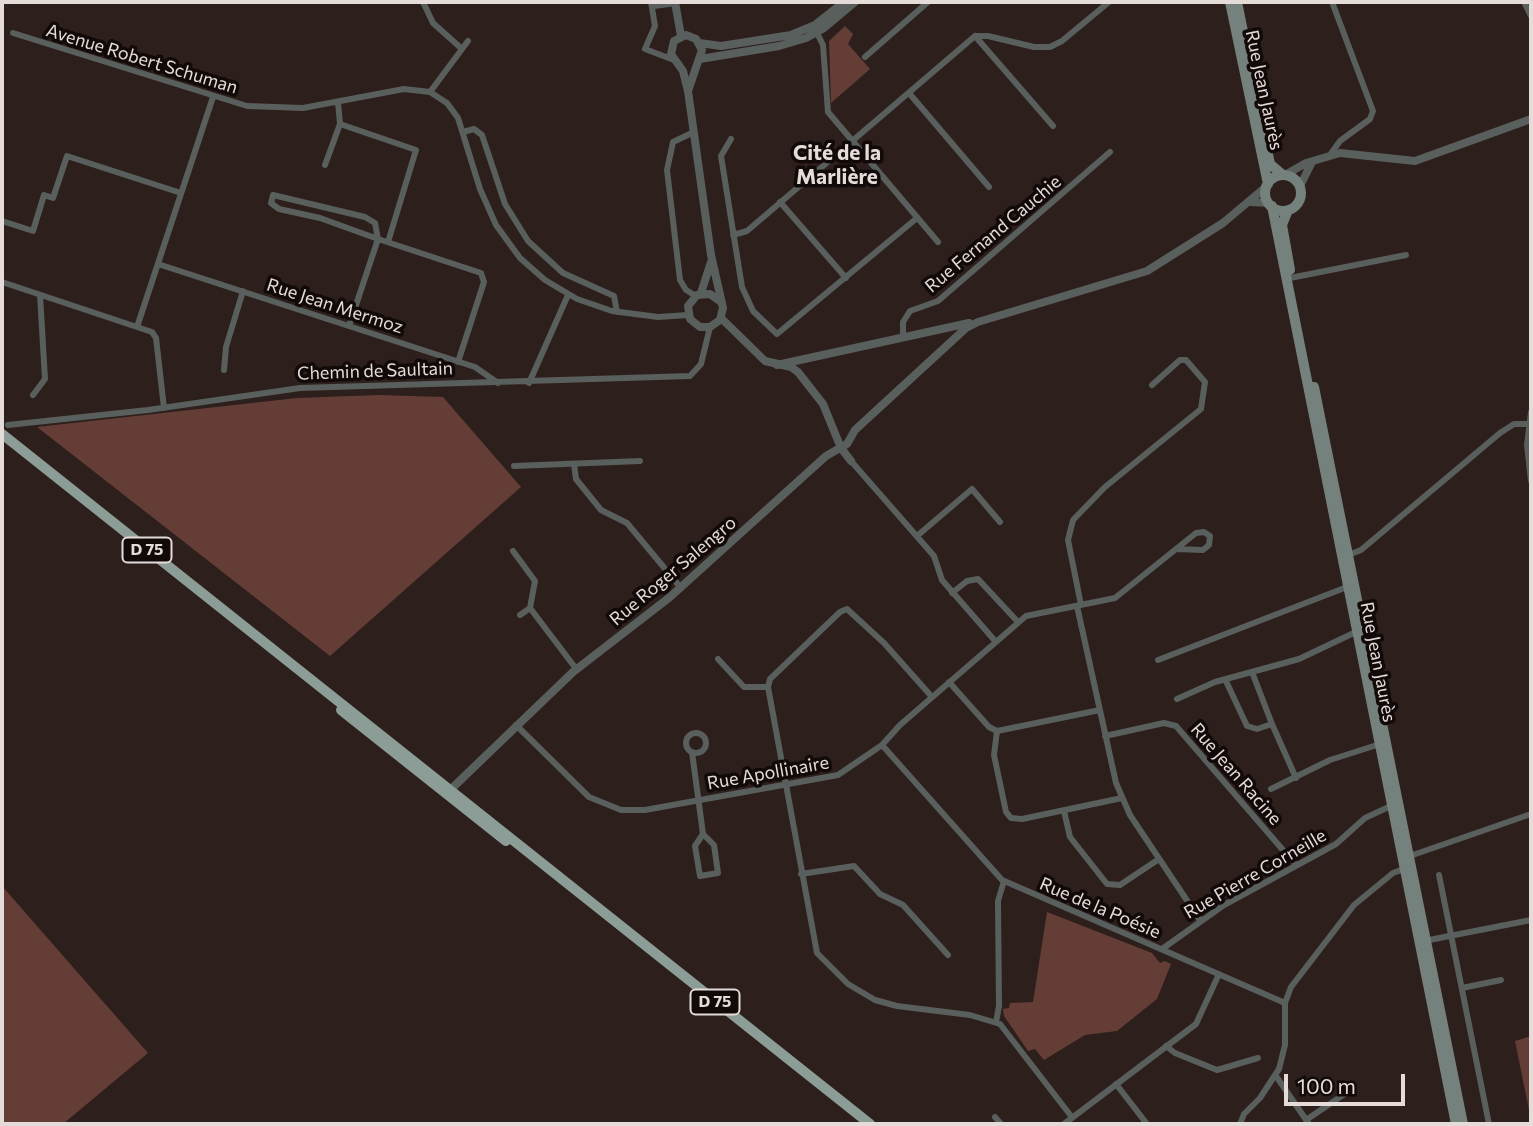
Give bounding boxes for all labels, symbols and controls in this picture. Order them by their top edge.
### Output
street label: Avenue Robert Schuman [44,20,240,98]
street label: Rue Jean Jaurès [1241,28,1287,152]
district label: Cité de la Marlière [793,140,881,190]
street label: Rue Fernand Cauchie [921,171,1065,297]
street label: Rue Jean Mermoz [264,274,406,338]
street label: Chemin de Saultain [297,357,453,385]
street label: Rue Roger Salengro [605,512,741,630]
road number: D 75 [122,538,172,562]
street label: Rue Jean Jaurès [1356,600,1400,724]
street label: Rue Jean Racine [1186,719,1286,829]
street label: Rue Apollinaire [705,752,831,794]
street label: Rue Pierre Corneille [1180,824,1330,924]
street label: Rue de la Poésie [1036,873,1164,943]
road number: D 75 [690,990,740,1014]
scale bar [1288,1060,1409,1104]
text: 100 m [1297,1073,1356,1098]

